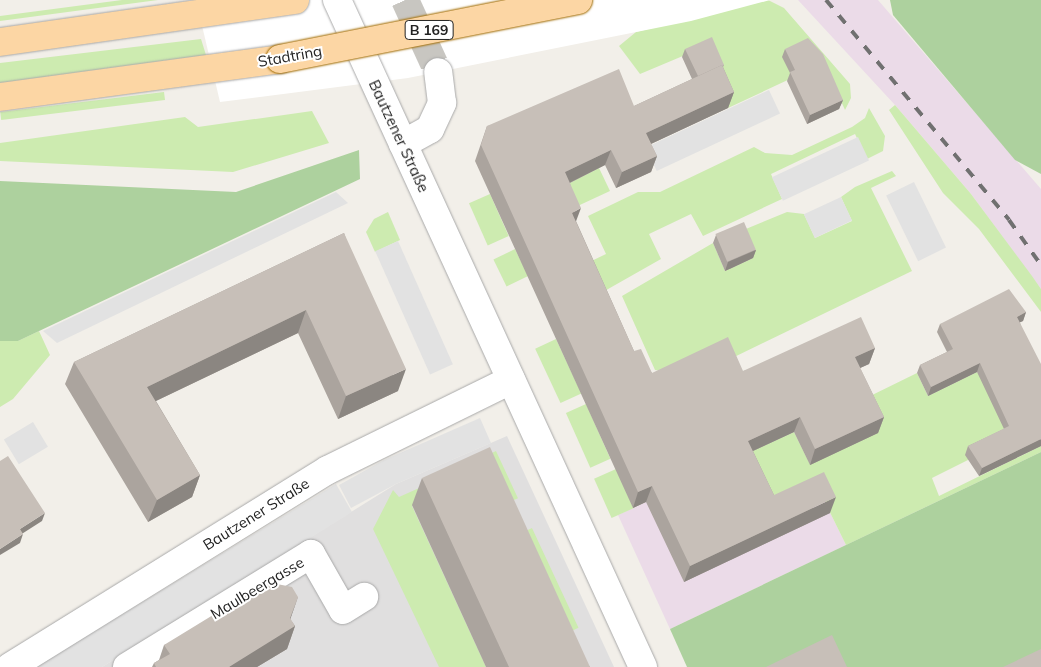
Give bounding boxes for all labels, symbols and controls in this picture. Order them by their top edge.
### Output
road number: B 169 [404,18,454,42]
street label: Stadtring [257,42,323,70]
street label: Bautzener Straße [365,77,433,195]
street label: Bautzener Straße [200,474,312,554]
street label: Maulbeergasse [207,553,307,623]

